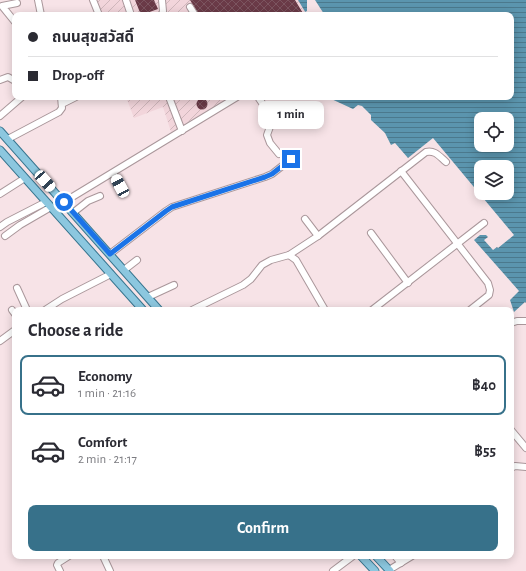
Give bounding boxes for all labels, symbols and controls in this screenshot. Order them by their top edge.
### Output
text: ถนนสุขสวัสดิ์ [52,30,134,45]
text: Drop-off [52,68,104,83]
callout: 1 min [258,101,324,129]
text: 1 min [277,108,305,121]
map controls [474,112,514,200]
button: locate [474,112,514,152]
route end [282,150,300,168]
button: layers [474,160,514,200]
car [33,168,57,194]
car [109,173,131,199]
route start [55,193,73,211]
text: Choose a ride [28,322,123,340]
icon: car [30,367,66,403]
text: Economy [78,369,132,384]
text: ฿40 [472,378,496,393]
text: 1 min · 21:16 [78,387,136,400]
icon: car [30,433,66,469]
text: Comfort [78,435,127,450]
text: ฿55 [474,444,496,459]
text: 2 min · 21:17 [78,453,137,466]
button: Confirm [28,505,498,551]

